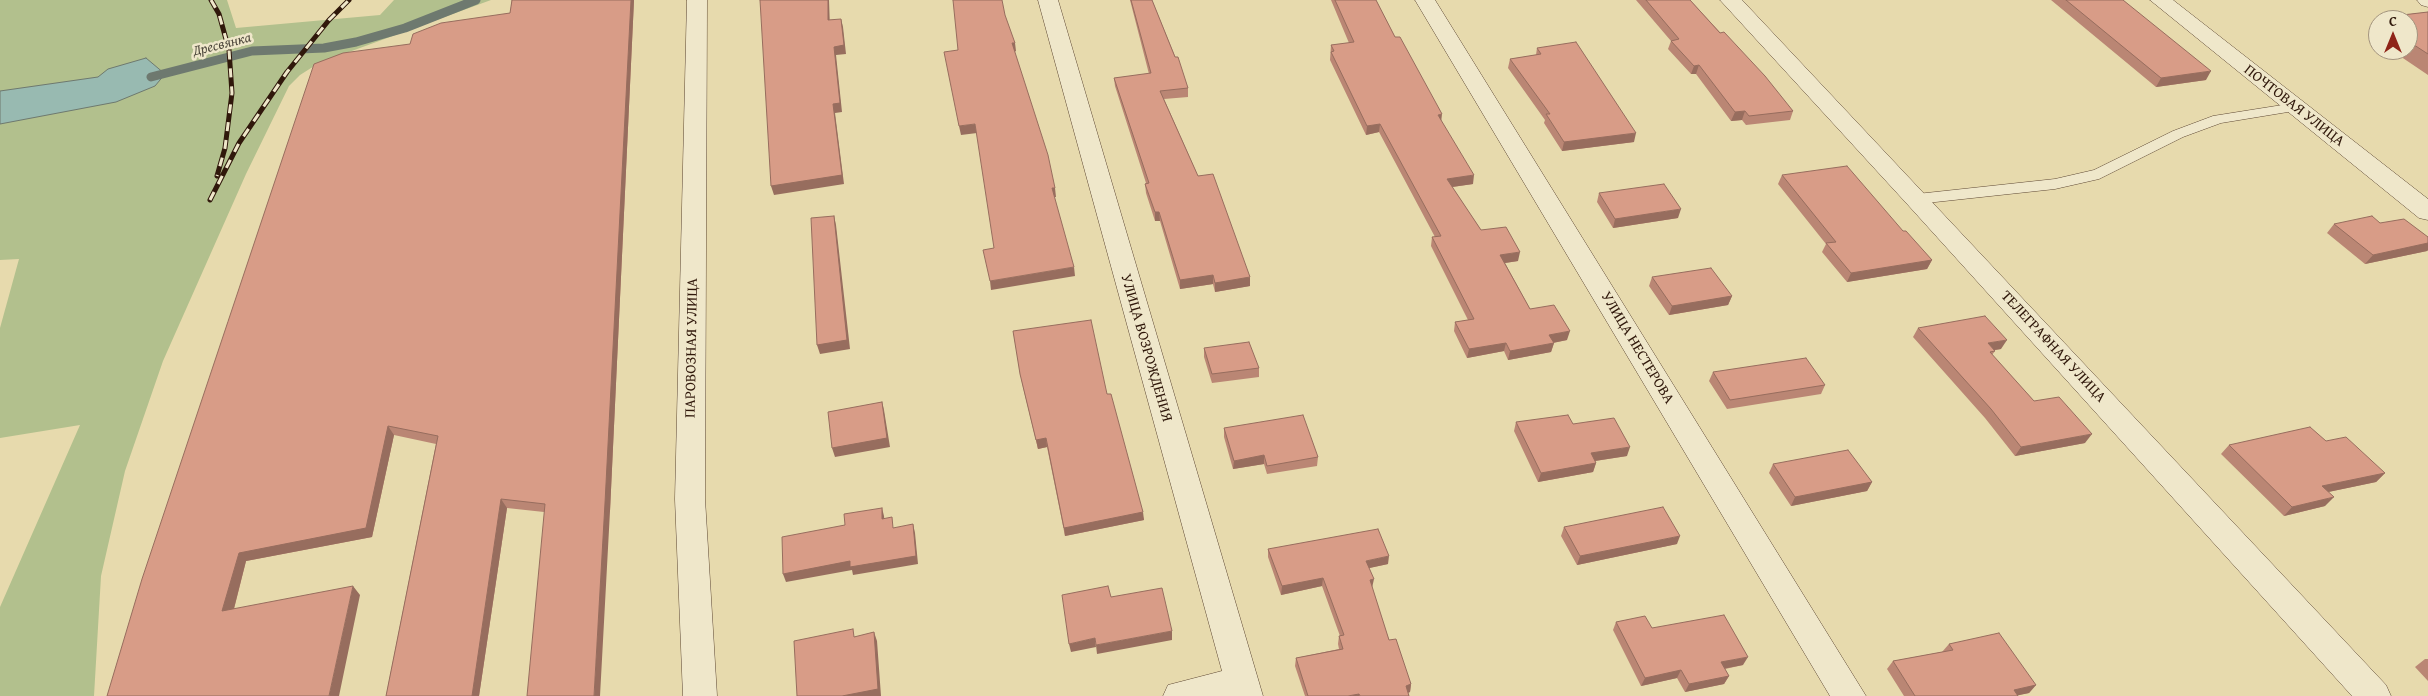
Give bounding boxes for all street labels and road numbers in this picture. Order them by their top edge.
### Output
street label: ПОЧТОВАЯ УЛИЦА [2240,61,2348,151]
street label: УЛИЦА ВОЗРОЖДЕНИЯ [1116,272,1176,424]
street label: ПАРОВОЗНАЯ УЛИЦА [682,278,702,418]
street label: ТЕЛЕГРАФНАЯ УЛИЦА [1997,287,2109,407]
street label: УЛИЦА НЕСТЕРОВА [1597,289,1677,407]

